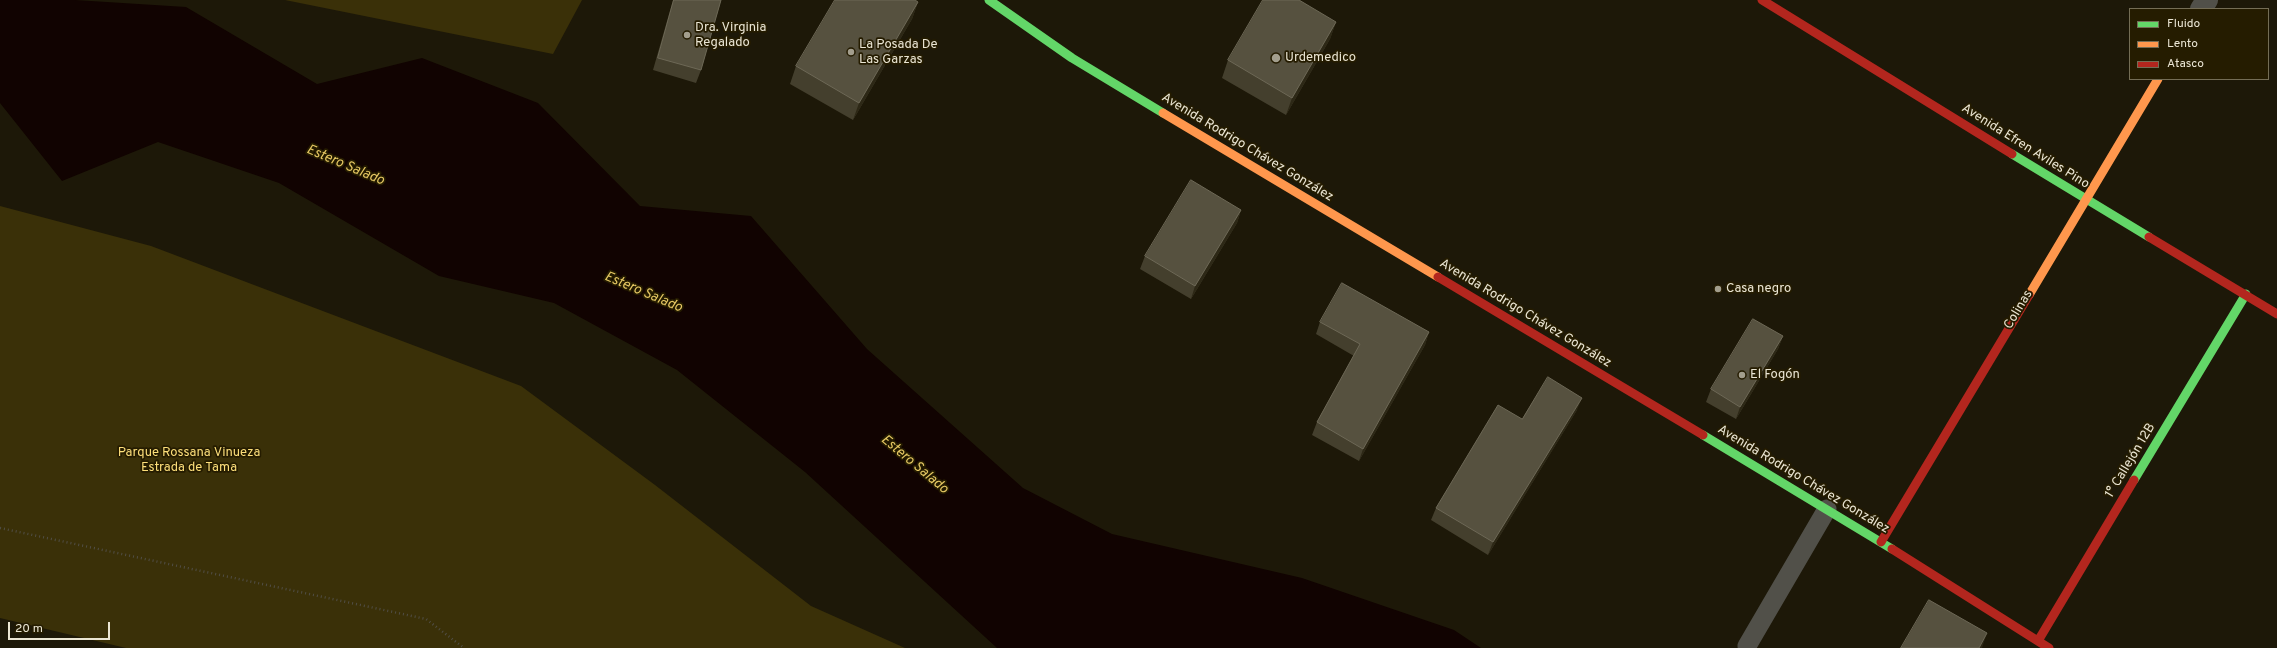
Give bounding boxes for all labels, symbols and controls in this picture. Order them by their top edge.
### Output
legend [2129,8,2269,80]
text: Fluido [2167,16,2200,32]
place label: Dra. Virginia Regalado [695,20,766,51]
marker: Dra. Virginia Regalado [682,30,692,40]
text: Lento [2167,36,2198,52]
place label: La Posada De Las Garzas [859,37,937,68]
marker: La Posada De Las Garzas [846,47,856,57]
place label: Urdemedico [1285,50,1356,66]
marker: Urdemedico [1270,52,1282,64]
text: Atasco [2167,56,2204,72]
street label: Avenida Rodrigo Chávez González [1158,90,1336,206]
street label: Avenida Efren Aviles Pino [1958,101,2092,193]
water label: Estero Salado [304,142,386,190]
street label: Avenida Rodrigo Chávez González [1436,256,1614,372]
water label: Estero Salado [602,269,684,317]
place label: Casa negro [1726,281,1791,297]
marker: Casa negro [1713,284,1723,294]
street label: Colinas [2001,288,2037,332]
place label: El Fogón [1750,367,1800,383]
marker: El Fogón [1737,370,1747,380]
street label: 1° Callejón 12B [2103,421,2159,501]
street label: Avenida Rodrigo Chávez González [1714,422,1892,538]
water label: Estero Salado [877,432,951,498]
park label: Parque Rossana Vinueza Estrada de Tama [118,445,260,476]
scale bar [10,614,112,640]
text: 20 m [15,621,43,637]

